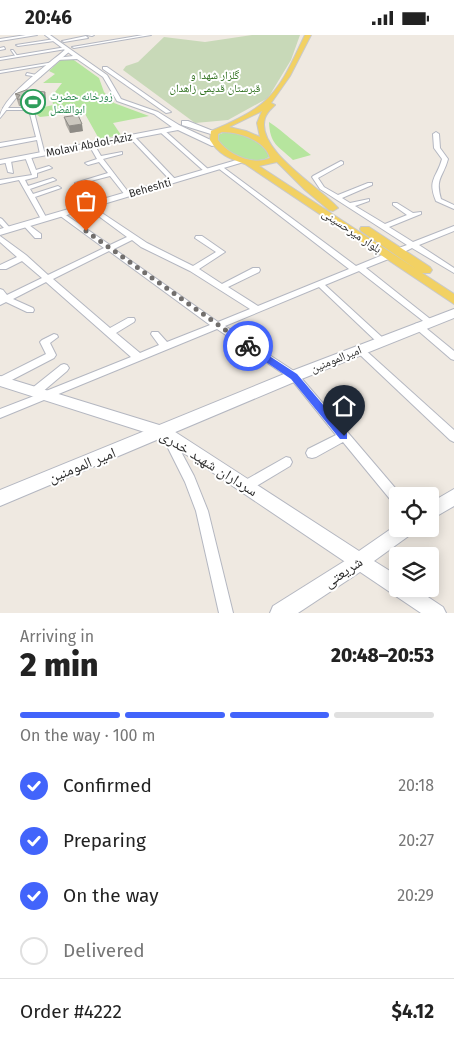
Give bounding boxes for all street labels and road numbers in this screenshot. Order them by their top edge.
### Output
street label: Molavi Abdol-Aziz [45,130,133,160]
street label: Beheshti [127,176,173,200]
street label: بلوار میرحسینی [319,206,384,256]
street label: امیرالمومنین [308,342,364,376]
street label: سرداران شهید خدری [156,426,261,501]
street label: امیر المومنین [46,443,119,488]
street label: شریعتی [320,552,367,592]

